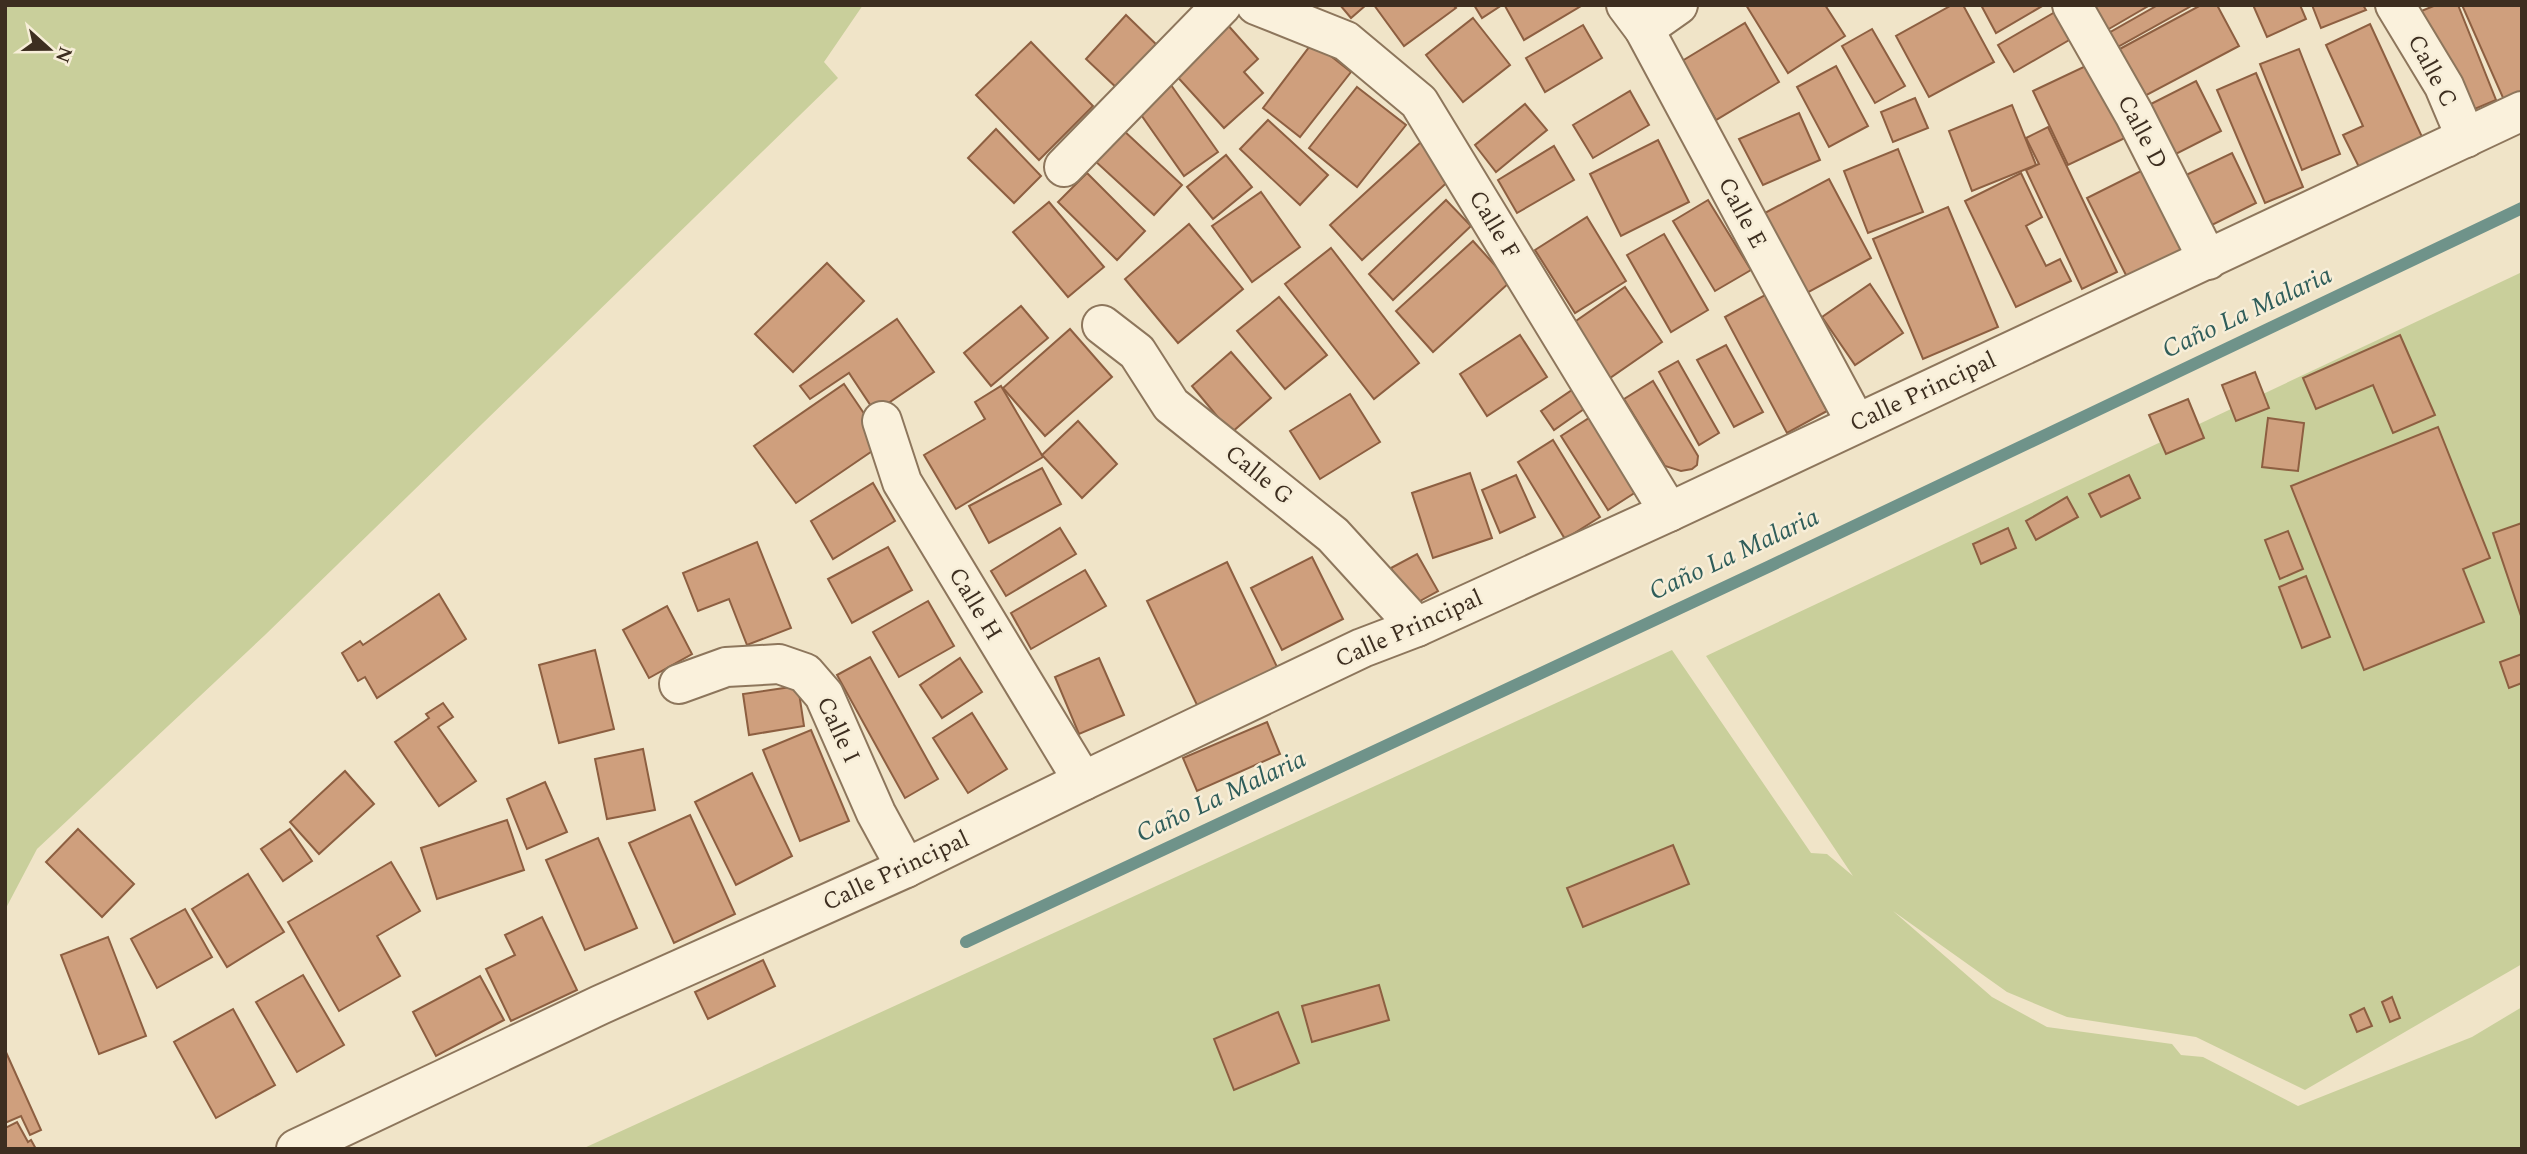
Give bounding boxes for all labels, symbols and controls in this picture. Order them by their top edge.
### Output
north arrow [14,14,84,84]
street label: Calle C [2398,28,2466,114]
text: N [47,42,80,67]
street label: Calle D [2107,89,2177,175]
street label: Calle E [1708,171,1776,255]
street label: Calle F [1459,183,1529,267]
water label: Caño La Malaria [2155,255,2339,369]
street label: Calle Principal [1844,342,2002,442]
street label: Calle G [1217,436,1301,514]
water label: Caño La Malaria [1642,497,1826,611]
street label: Calle H [939,560,1011,648]
street label: Calle Principal [1329,580,1489,678]
street label: Calle I [807,691,869,769]
water label: Caño La Malaria [1129,739,1313,853]
street label: Calle Principal [817,821,975,921]

